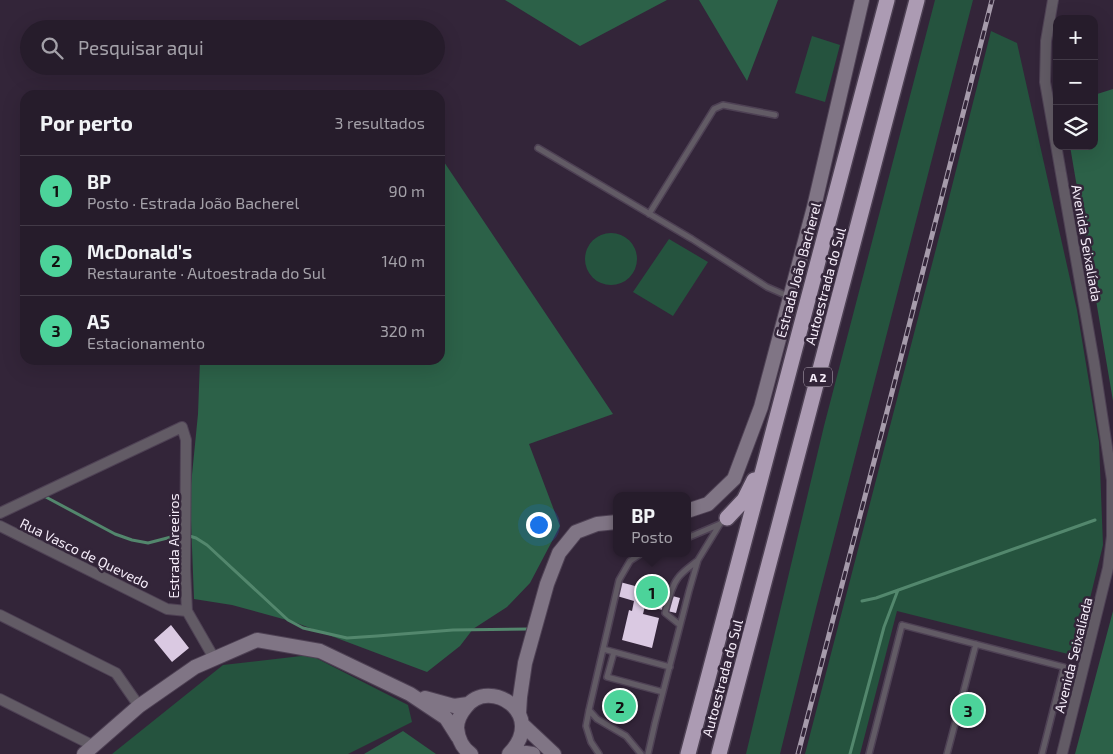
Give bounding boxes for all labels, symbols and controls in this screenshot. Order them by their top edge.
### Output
map controls [1053,15,1098,150]
button: + [1053,15,1098,60]
search box [20,20,445,75]
icon: search [38,34,66,62]
text: Pesquisar aqui [78,36,204,59]
button: − [1053,60,1098,105]
button: layers [1053,105,1098,150]
text: Por perto [40,110,133,135]
text: 3 resultados [335,113,425,132]
text: BP [87,170,111,193]
text: 1 [53,181,59,200]
text: 90 m [389,181,425,200]
street label: Avenida Seixalíada [1068,183,1106,303]
text: Posto · Estrada João Bacherel [87,193,299,212]
street label: Estrada João Bacherel [772,200,824,340]
street label: Autoestrada do Sul [801,224,849,347]
text: McDonald's [87,240,192,263]
text: 2 [51,251,61,270]
text: 140 m [382,251,425,270]
text: Restaurante · Autoestrada do Sul [87,263,326,282]
text: A5 [87,310,110,333]
text: 3 [51,321,61,340]
text: 320 m [380,321,425,340]
text: Estacionamento [87,333,205,352]
road number: A 2 [804,368,832,387]
popup [613,492,691,557]
street label: Estrada Areeiros [165,493,182,599]
text: BP [631,504,655,527]
your location [526,512,552,538]
street label: Rua Vasco de Quevedo [17,514,153,592]
text: Posto [631,527,673,546]
pin: 1 [636,573,668,611]
street label: Avenida Seixalíada [1050,595,1096,715]
street label: Autoestrada do Sul [698,616,746,739]
pin: 2 [604,687,636,725]
pin: 3 [952,691,984,729]

